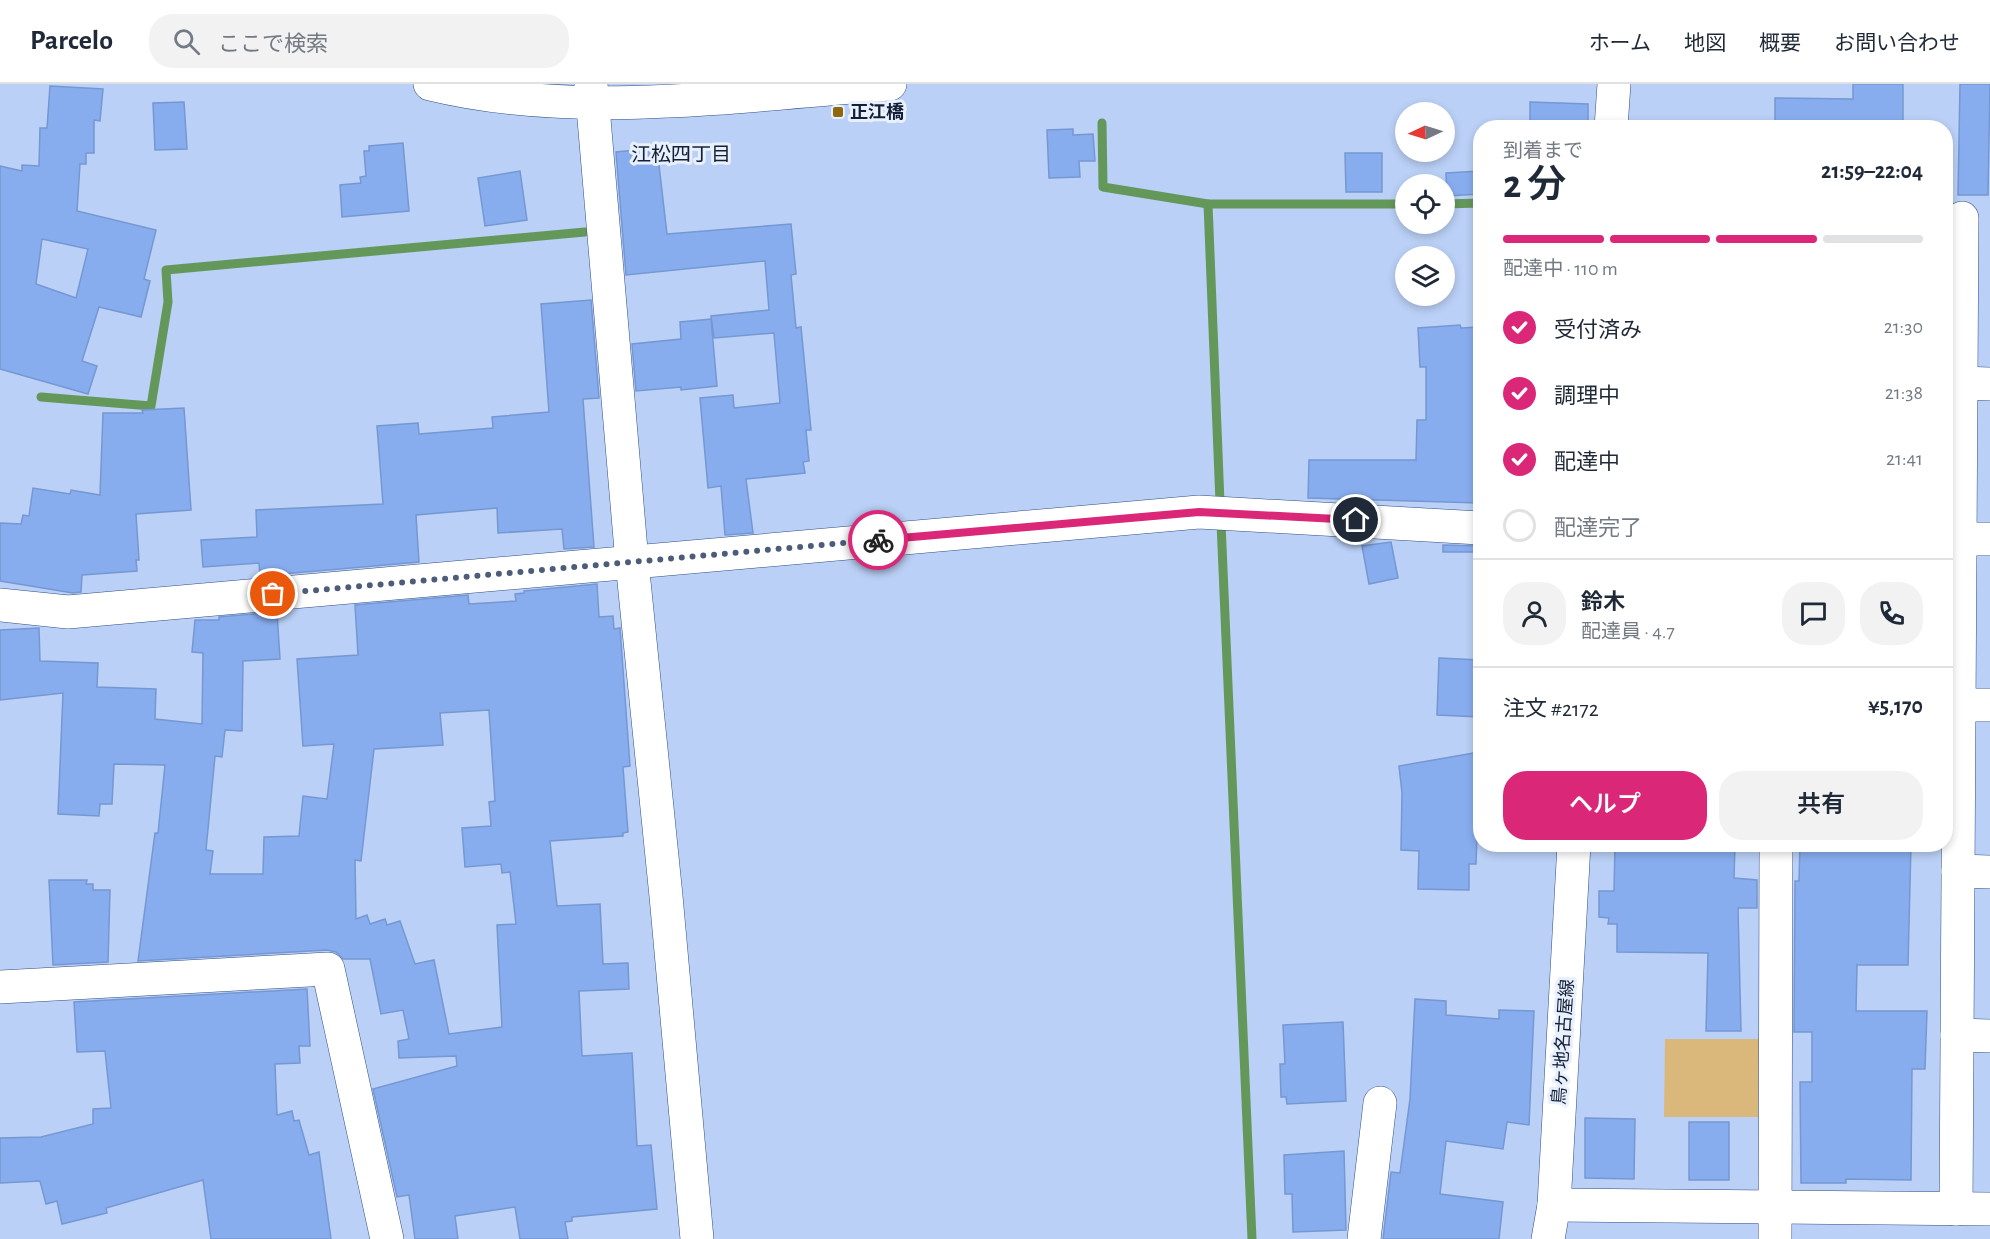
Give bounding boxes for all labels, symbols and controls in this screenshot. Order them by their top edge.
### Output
search box [149,14,569,68]
icon: search [170,25,203,58]
text: Parcelo [30,27,113,55]
text: ここで検索 [218,33,328,55]
text: ホーム [1589,33,1651,54]
text: 地図 [1684,33,1726,54]
text: 概要 [1759,33,1801,54]
text: お問い合わせ [1834,33,1960,54]
place label: 正江橋 [850,102,904,122]
north arrow [1395,102,1455,162]
map controls [1395,102,1455,306]
marker: 正江橋 [831,105,845,119]
text: 到着まで [1503,141,1583,161]
district label: 江松四丁目 [631,144,731,165]
text: 21:59–22:04 [1821,160,1923,182]
text: 2 分 [1503,166,1566,205]
button: locate [1395,174,1455,234]
button: layers [1395,246,1455,306]
text: 配達中 · 110 m [1503,259,1618,279]
icon: check [1503,311,1536,344]
text: 21:30 [1884,317,1923,337]
text: 受付済み [1554,319,1642,341]
icon: check [1503,377,1536,410]
text: 21:38 [1885,383,1923,403]
text: 調理中 [1554,385,1620,407]
icon: check [1503,443,1536,476]
text: 21:41 [1886,449,1923,469]
text: 配達中 [1554,451,1620,473]
pin [1330,494,1381,545]
icon: home [1339,503,1372,536]
courier [848,510,908,570]
text: 配達完了 [1554,517,1642,539]
icon: bike [862,524,895,557]
pin [247,568,298,619]
icon: bag [256,577,289,610]
button: person [1503,582,1566,645]
button: chat [1782,582,1845,645]
button: phone [1860,582,1923,645]
text: 鈴木 [1581,591,1625,613]
text: 配達員 · 4.7 [1581,622,1675,642]
text: ¥5,170 [1868,695,1923,717]
text: 注文 #2172 [1503,698,1599,720]
button: ヘルプ [1503,771,1707,840]
button: 共有 [1719,771,1923,840]
street label: 鳥ヶ地名古屋線 [1549,978,1577,1106]

